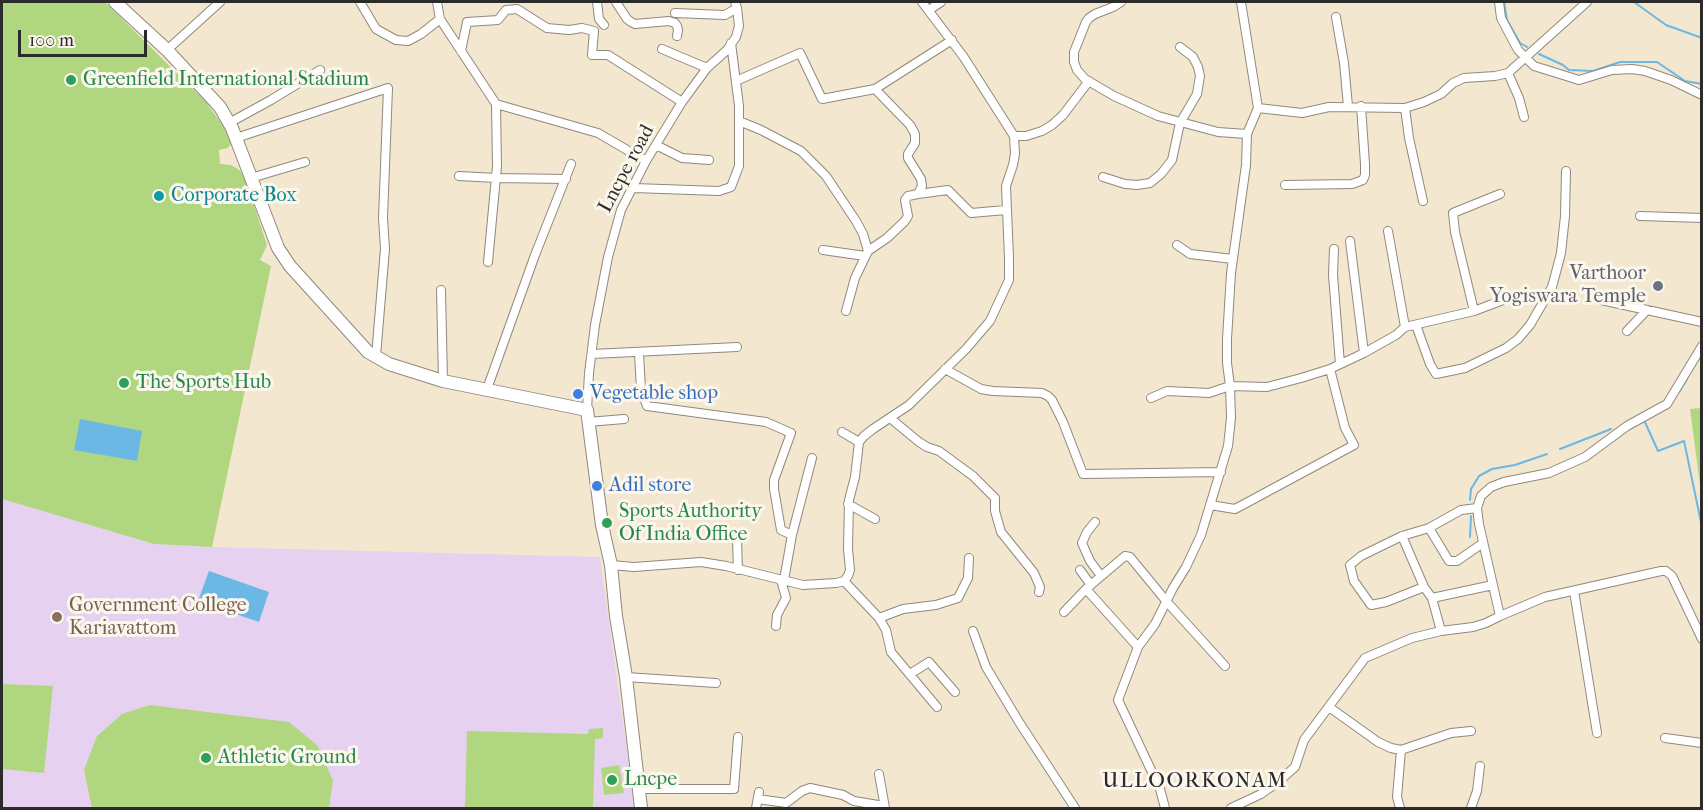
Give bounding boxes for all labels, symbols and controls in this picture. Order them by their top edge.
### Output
scale bar [21,18,150,56]
text: 100 m [29,30,74,51]
place label: Greenfield International Stadium [83,68,369,92]
marker: Greenfield International Stadium [64,73,78,87]
street label: Lncpe road [594,121,660,217]
place label: Corporate Box [171,184,297,208]
marker: Corporate Box [152,189,166,203]
place label: Varthoor Yogiswara Temple [1490,262,1646,309]
marker: Varthoor Yogiswara Temple [1651,279,1665,293]
place label: The Sports Hub [136,371,271,395]
marker: The Sports Hub [117,376,131,390]
place label: Vegetable shop [590,382,718,406]
marker: Vegetable shop [571,387,585,401]
place label: Adil store [609,474,691,498]
marker: Adil store [590,479,604,493]
place label: Sports Authority Of India Office [619,500,762,547]
marker: Sports Authority Of India Office [600,516,614,530]
place label: Government College Kariavattom [69,594,247,641]
marker: Government College Kariavattom [50,610,64,624]
place label: Athletic Ground [218,746,357,770]
marker: Athletic Ground [199,751,213,765]
place label: Lncpe [624,768,677,792]
district label: ULLOORKONAM [1102,769,1288,795]
marker: Lncpe [605,773,619,787]

